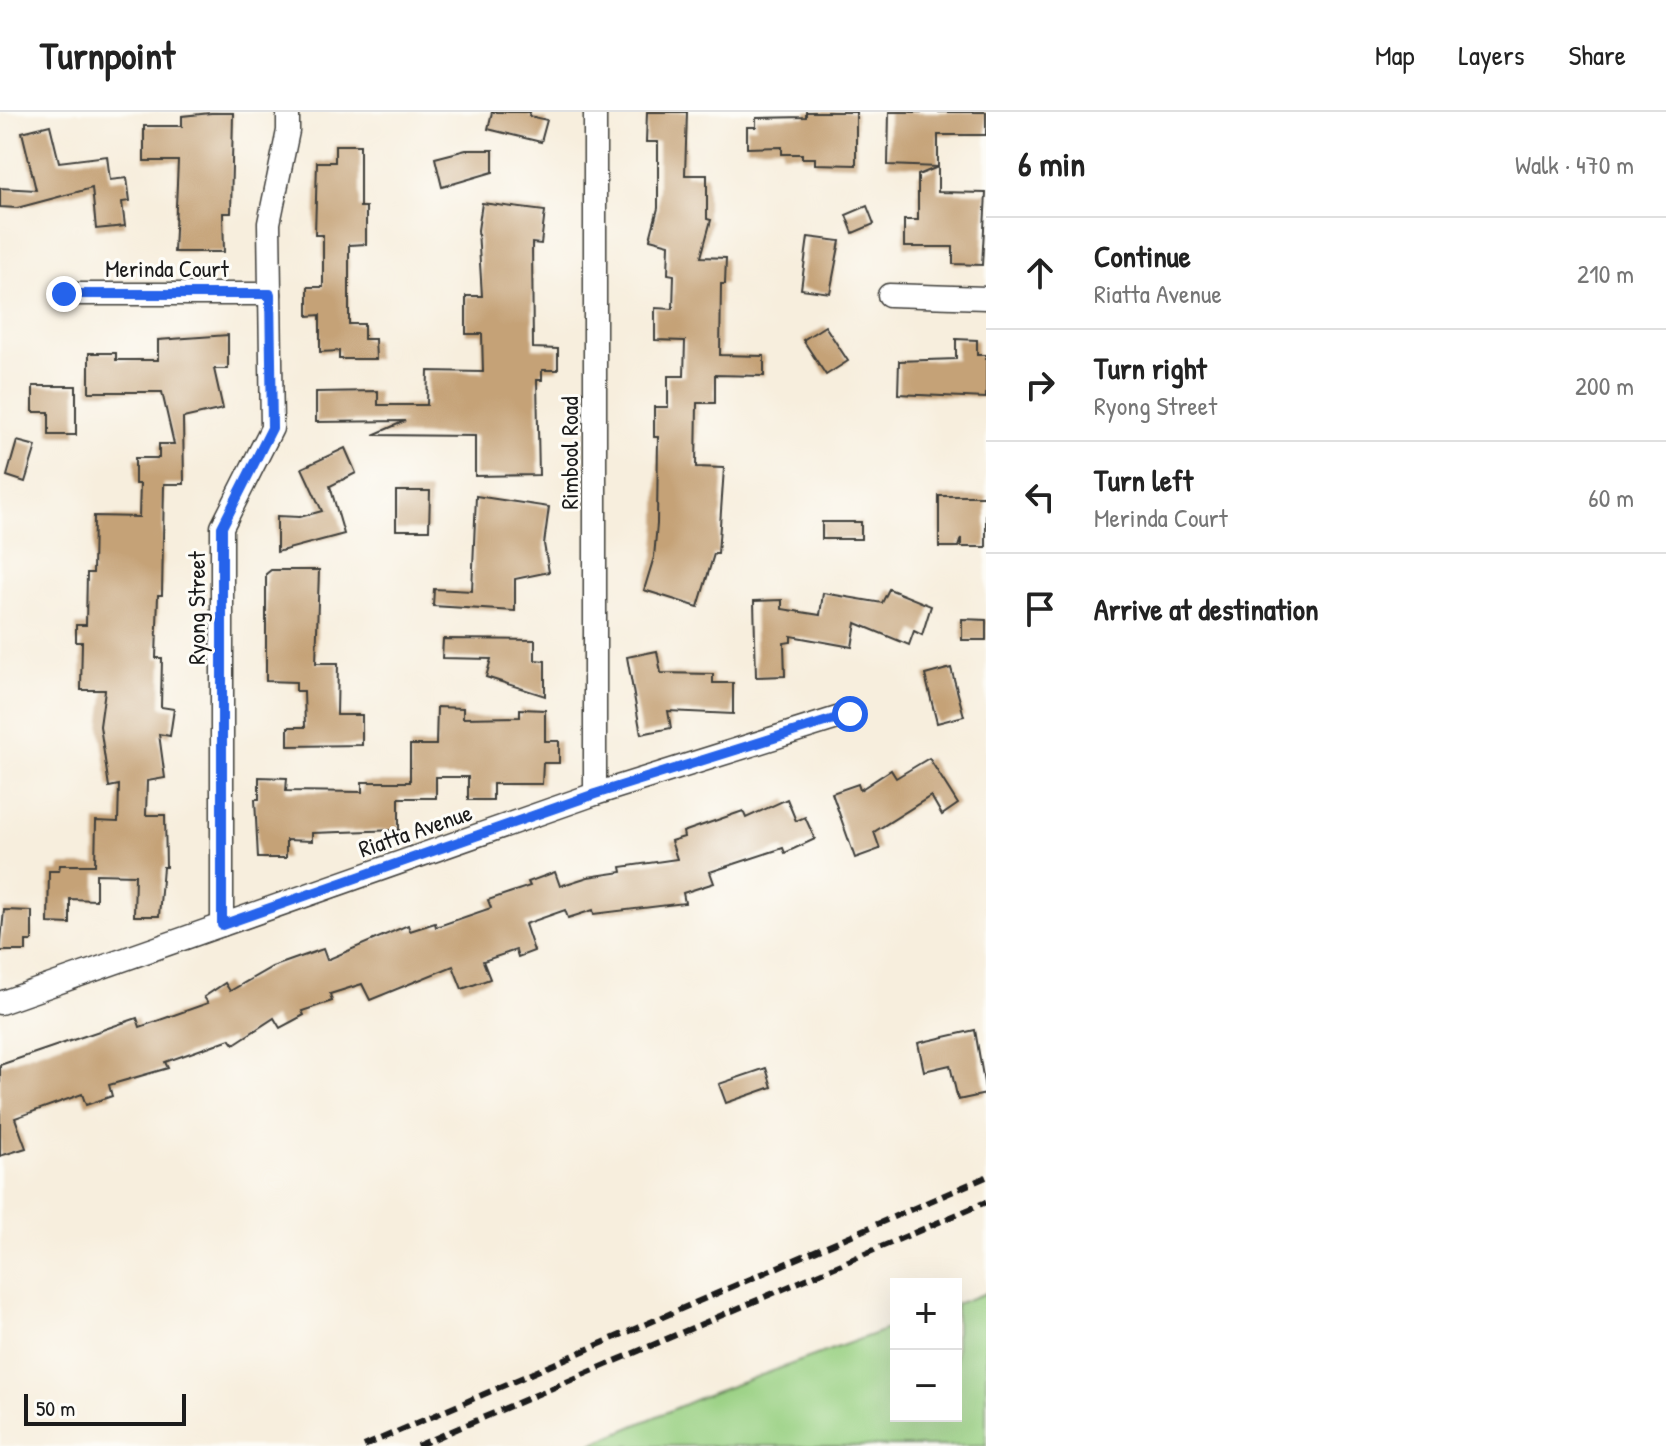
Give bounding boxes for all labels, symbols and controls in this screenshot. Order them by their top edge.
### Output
text: Turnpoint [40,29,175,81]
text: Map [1375,36,1415,74]
text: Layers [1459,36,1524,74]
text: Share [1568,36,1626,74]
text: 6 min [1018,141,1086,187]
text: Walk · 470 m [1515,147,1634,182]
text: Continue [1094,236,1191,276]
icon: ahead [1018,251,1062,295]
street label: Merinda Court [105,252,229,284]
text: 210 m [1577,256,1634,291]
route end [46,276,82,312]
text: Riatta Avenue [1094,276,1222,311]
text: Turn right [1094,348,1207,388]
icon: right [1018,363,1062,407]
text: 200 m [1575,368,1634,403]
text: Ryong Street [1094,388,1217,423]
street label: Rimbool Road [553,396,585,510]
text: Turn left [1094,460,1193,500]
icon: left [1018,475,1062,519]
text: 60 m [1588,480,1634,515]
text: Merinda Court [1094,500,1228,535]
street label: Ryong Street [180,550,212,665]
icon: arrive [1018,587,1062,631]
text: Arrive at destination [1094,589,1319,629]
route start [832,696,868,732]
street label: Riatta Avenue [354,796,476,864]
map controls [890,1278,962,1422]
button: + [890,1278,962,1350]
button: − [890,1350,962,1422]
scale bar [24,1390,186,1426]
text: 50 m [36,1393,75,1423]

